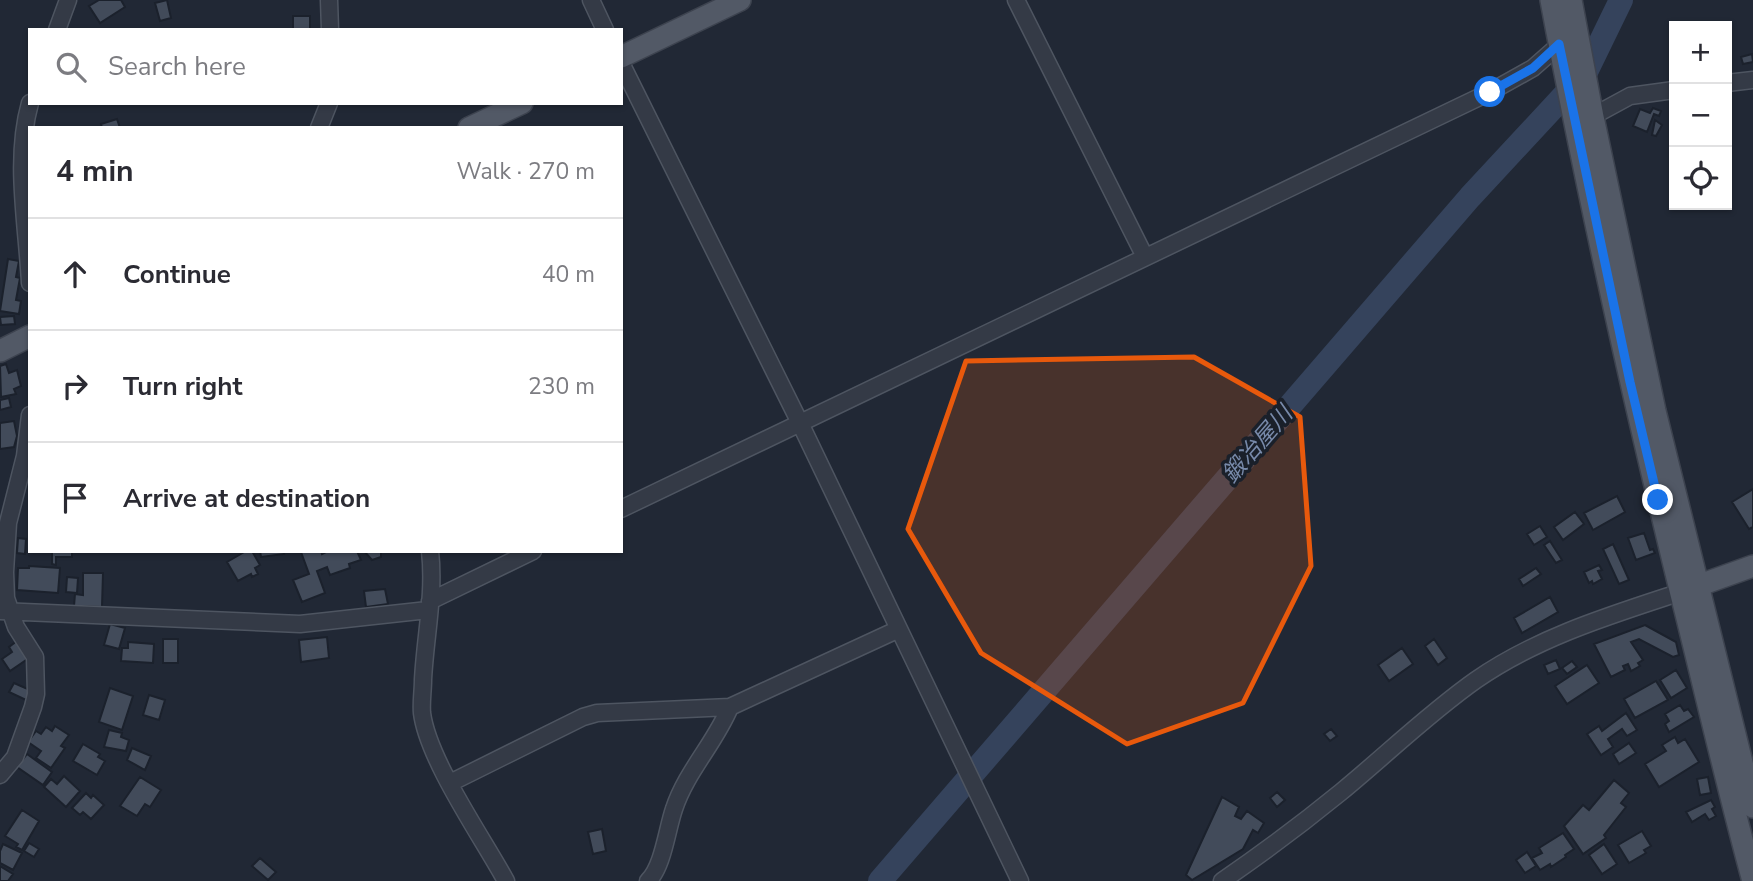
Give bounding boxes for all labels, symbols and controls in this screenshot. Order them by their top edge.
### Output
map controls [1669,21,1732,210]
button: + [1669,21,1732,84]
search box [28,28,623,105]
icon: search [52,48,90,86]
text: Search here [108,49,246,84]
route start [1474,76,1505,107]
button: − [1669,84,1732,147]
button: locate [1669,147,1732,210]
text: 4 min [56,151,134,192]
text: Walk · 270 m [456,156,595,187]
icon: ahead [56,255,94,293]
text: Continue [123,257,231,292]
text: 40 m [542,259,595,290]
icon: right [56,367,94,405]
text: Turn right [123,369,242,404]
text: 230 m [528,371,595,402]
water label: 鍛冶屋川 [1216,397,1301,489]
icon: arrive [56,479,94,517]
text: Arrive at destination [123,481,370,516]
route end [1642,484,1673,515]

